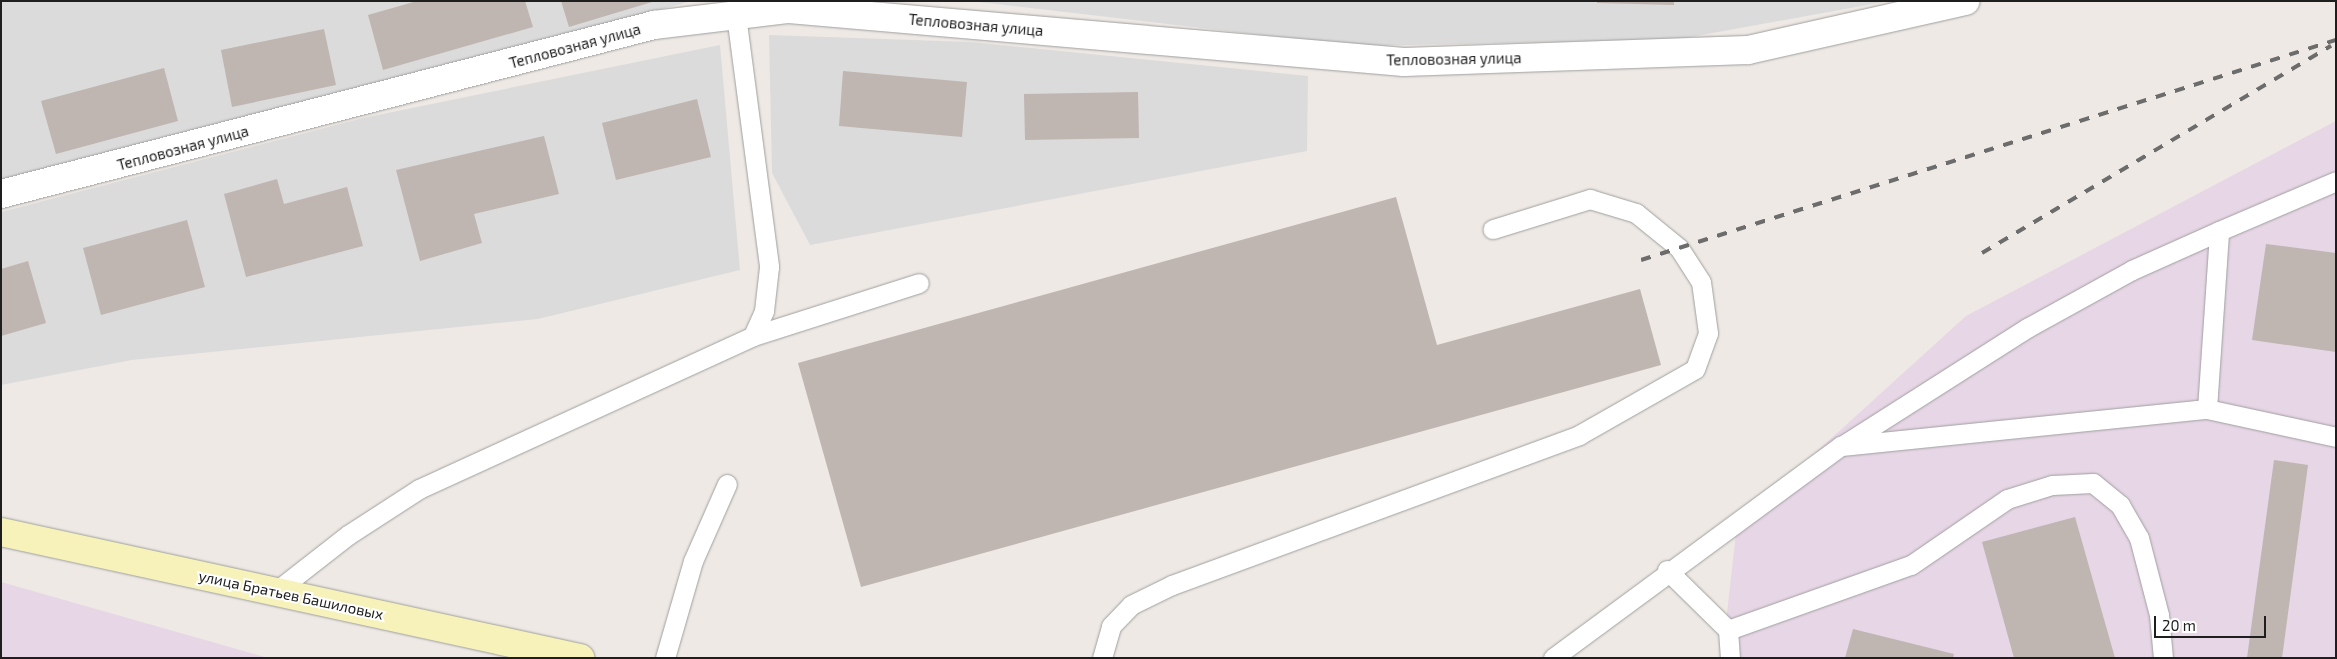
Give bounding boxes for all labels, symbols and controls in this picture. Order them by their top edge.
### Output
street label: Тепловозная улица [908,10,1044,40]
street label: Тепловозная улица [507,20,643,72]
street label: Тепловозная улица [1386,49,1522,69]
street label: Тепловозная улица [115,122,251,174]
street label: улица Братьев Башиловых [197,567,385,623]
scale bar [2157,606,2270,638]
text: 20 m [2162,616,2196,634]

